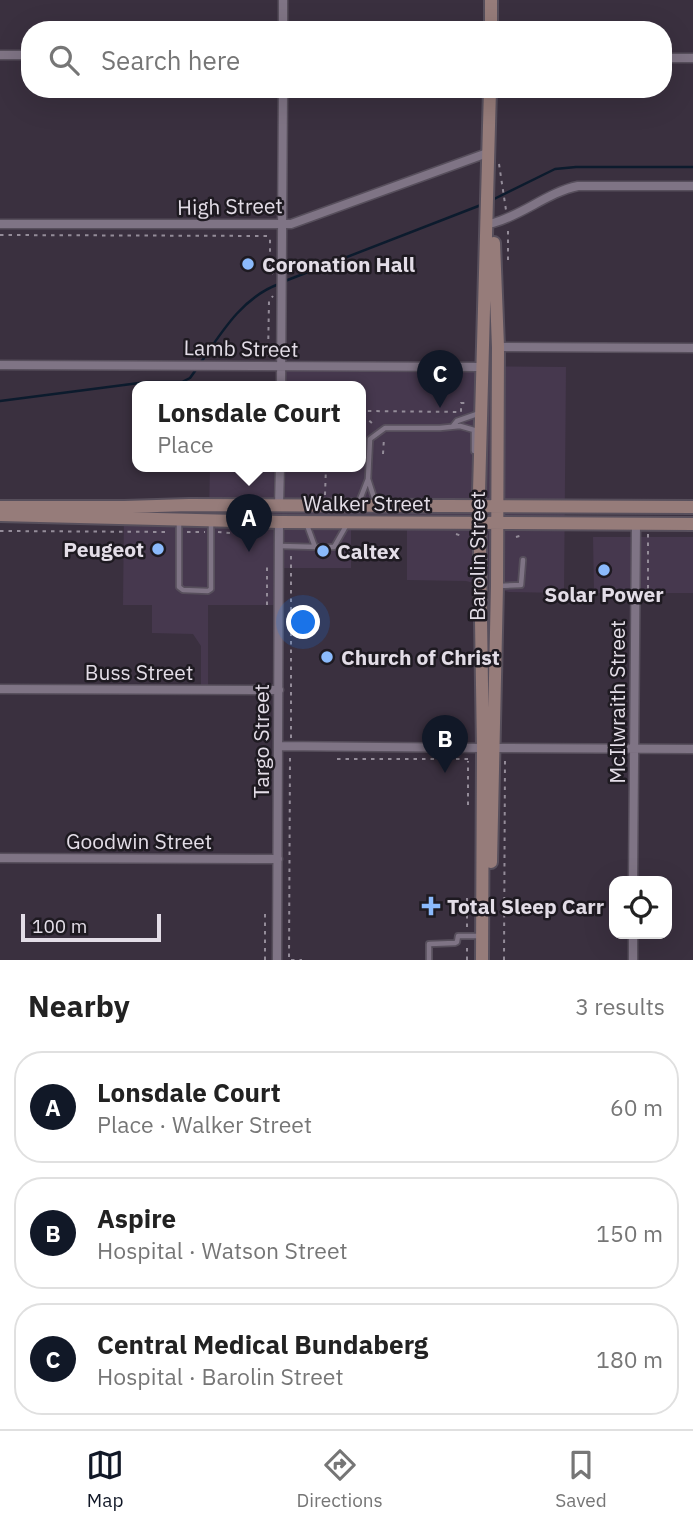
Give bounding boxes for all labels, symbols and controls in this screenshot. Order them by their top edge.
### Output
search box [21,21,672,98]
icon: search [45,41,83,79]
text: Search here [101,43,240,77]
street label: High Street [177,191,283,221]
place label: Coronation Hall [262,250,415,278]
marker: Coronation Hall [240,256,256,272]
street label: Lamb Street [183,333,299,363]
pin: C [417,350,463,408]
popup [132,381,366,472]
text: Lonsdale Court [157,395,341,429]
text: Place [157,429,214,459]
street label: Walker Street [303,489,431,517]
street label: Barolin Street [463,491,491,621]
pin: A [226,494,272,552]
place label: Peugeot [63,535,144,563]
place label: Caltex [337,537,400,565]
marker: Peugeot [150,541,166,557]
marker: Caltex [315,543,331,559]
marker: Solar Power [596,562,612,578]
place label: Solar Power [544,580,664,608]
your location [286,605,320,639]
street label: McIlwraith Street [603,620,631,784]
place label: Church of Christ [341,643,500,671]
marker: Church of Christ [319,649,335,665]
street label: Buss Street [85,658,193,686]
street label: Targo Street [247,684,275,798]
pin: B [422,715,468,773]
street label: Goodwin Street [66,827,212,855]
map controls [609,876,672,939]
button: locate [609,876,672,939]
place label: Total Sleep Carr [447,892,605,920]
marker: Total Sleep Carr [421,896,441,916]
scale bar [21,911,161,943]
text: 100 m [32,914,87,938]
text: Nearby [28,986,130,1025]
text: 3 results [575,991,665,1021]
text: Lonsdale Court [97,1075,281,1109]
text: A [45,1092,61,1122]
text: 60 m [610,1092,663,1122]
text: Place · Walker Street [97,1109,312,1139]
text: Aspire [97,1201,176,1235]
text: B [45,1218,61,1248]
text: 150 m [596,1218,663,1248]
text: Hospital · Watson Street [97,1235,348,1265]
text: Central Medical Bundaberg [97,1327,428,1361]
text: C [46,1344,60,1374]
text: 180 m [596,1344,663,1374]
text: Hospital · Barolin Street [97,1361,344,1391]
tab: Map [86,1446,124,1512]
tab: Directions [296,1446,383,1512]
tab: Saved [555,1446,607,1512]

